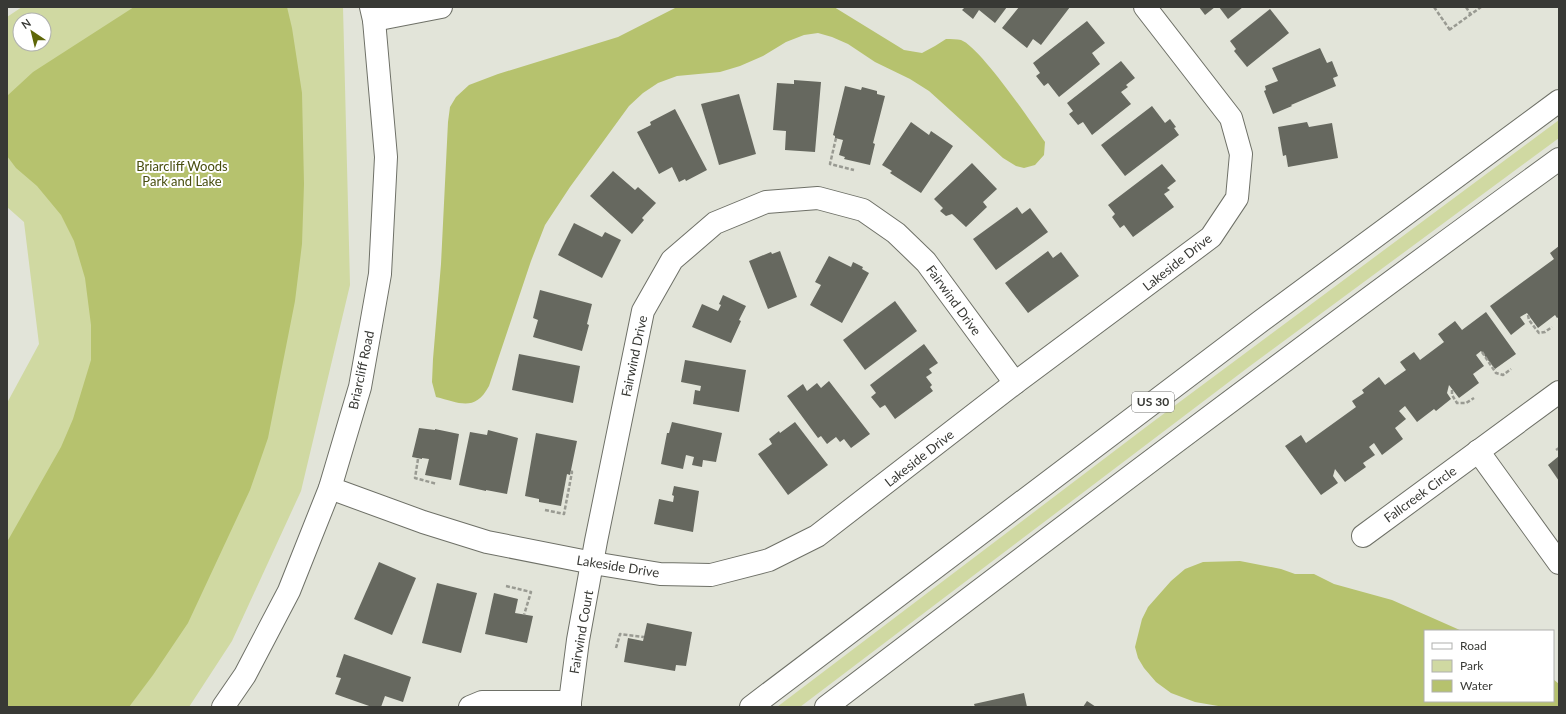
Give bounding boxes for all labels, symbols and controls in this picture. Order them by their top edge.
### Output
north arrow [12,12,52,52]
text: N [19,16,33,31]
park label: Briarcliff Woods Park and Lake [136,158,228,189]
street label: Lakeside Drive [1139,230,1215,294]
street label: Fairwind Drive [923,262,985,338]
street label: Fairwind Drive [618,314,650,398]
street label: Briarcliff Road [345,329,377,411]
road number: US 30 [1132,392,1174,412]
street label: Lakeside Drive [881,426,957,490]
street label: Fallcreek Circle [1381,462,1460,526]
street label: Lakeside Drive [576,552,661,580]
street label: Fairwind Court [566,589,596,675]
legend [1424,630,1554,702]
text: Road [1460,638,1487,653]
text: Park [1460,658,1484,673]
text: Water [1460,678,1493,693]

